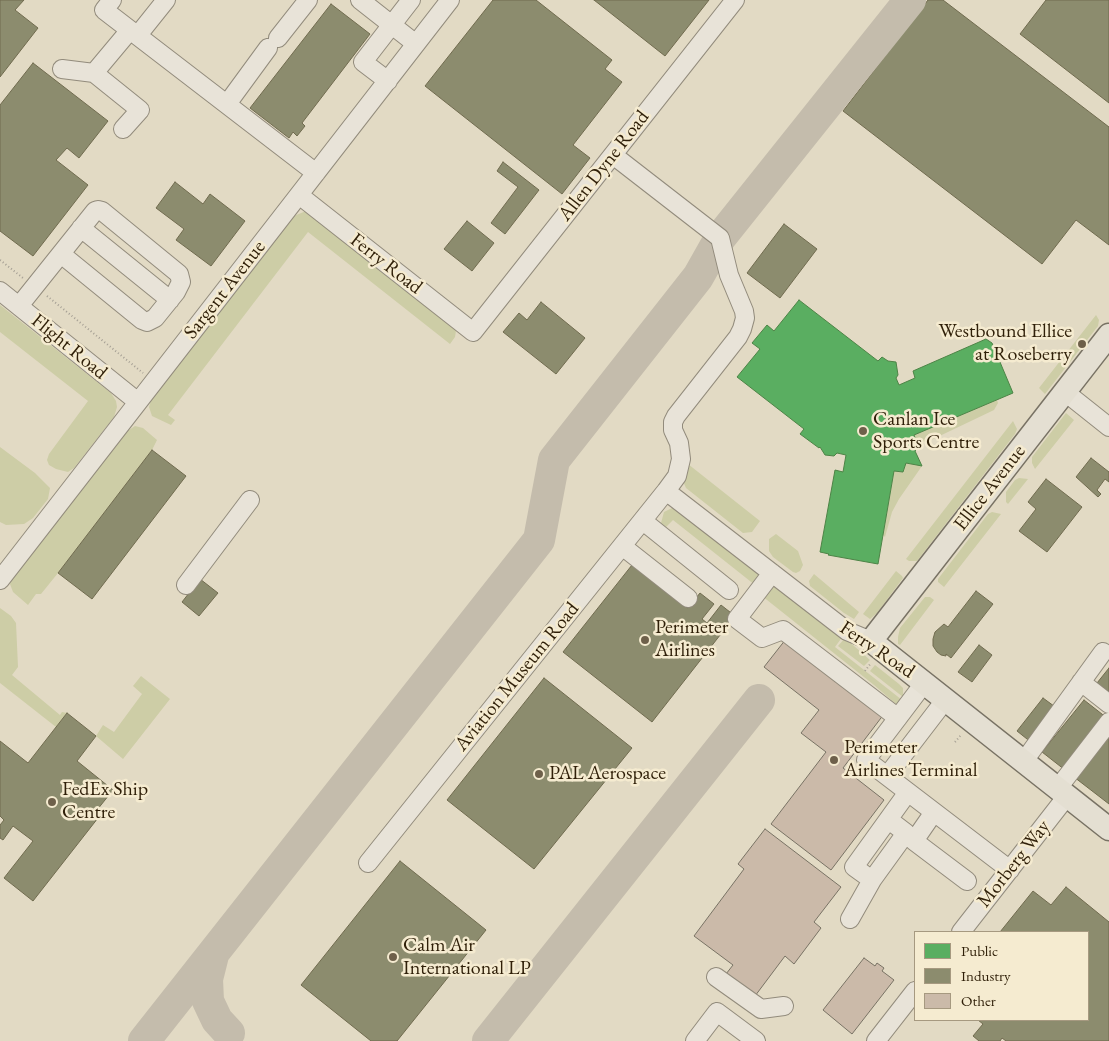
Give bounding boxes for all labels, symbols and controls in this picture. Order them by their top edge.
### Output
street label: Allen Dyne Road [553,106,655,226]
street label: Ferry Road [345,228,427,300]
street label: Sargent Avenue [179,236,271,344]
street label: Flight Road [26,309,112,385]
place label: Westbound Ellice at Roseberry [938,320,1072,367]
marker: Westbound Ellice at Roseberry [1076,338,1088,350]
place label: Canlan Ice Sports Centre [873,408,979,455]
marker: Canlan Ice Sports Centre [857,425,869,437]
street label: Ellice Avenue [949,440,1031,536]
street label: Aviation Museum Road [450,598,584,756]
place label: Perimeter Airlines [655,616,729,663]
street label: Ferry Road [835,616,919,684]
marker: Perimeter Airlines [639,634,651,646]
place label: Perimeter Airlines Terminal [844,736,978,783]
marker: Perimeter Airlines Terminal [828,754,840,766]
place label: PAL Aerospace [549,762,666,786]
marker: PAL Aerospace [533,768,545,780]
place label: FedEx Ship Centre [62,778,148,825]
marker: FedEx Ship Centre [46,796,58,808]
street label: Morberg Way [972,815,1056,913]
legend [914,931,1089,1021]
place label: Calm Air International LP [403,934,531,981]
text: Public [961,941,998,960]
marker: Calm Air International LP [387,951,399,963]
text: Industry [961,966,1011,985]
text: Other [961,991,996,1010]

